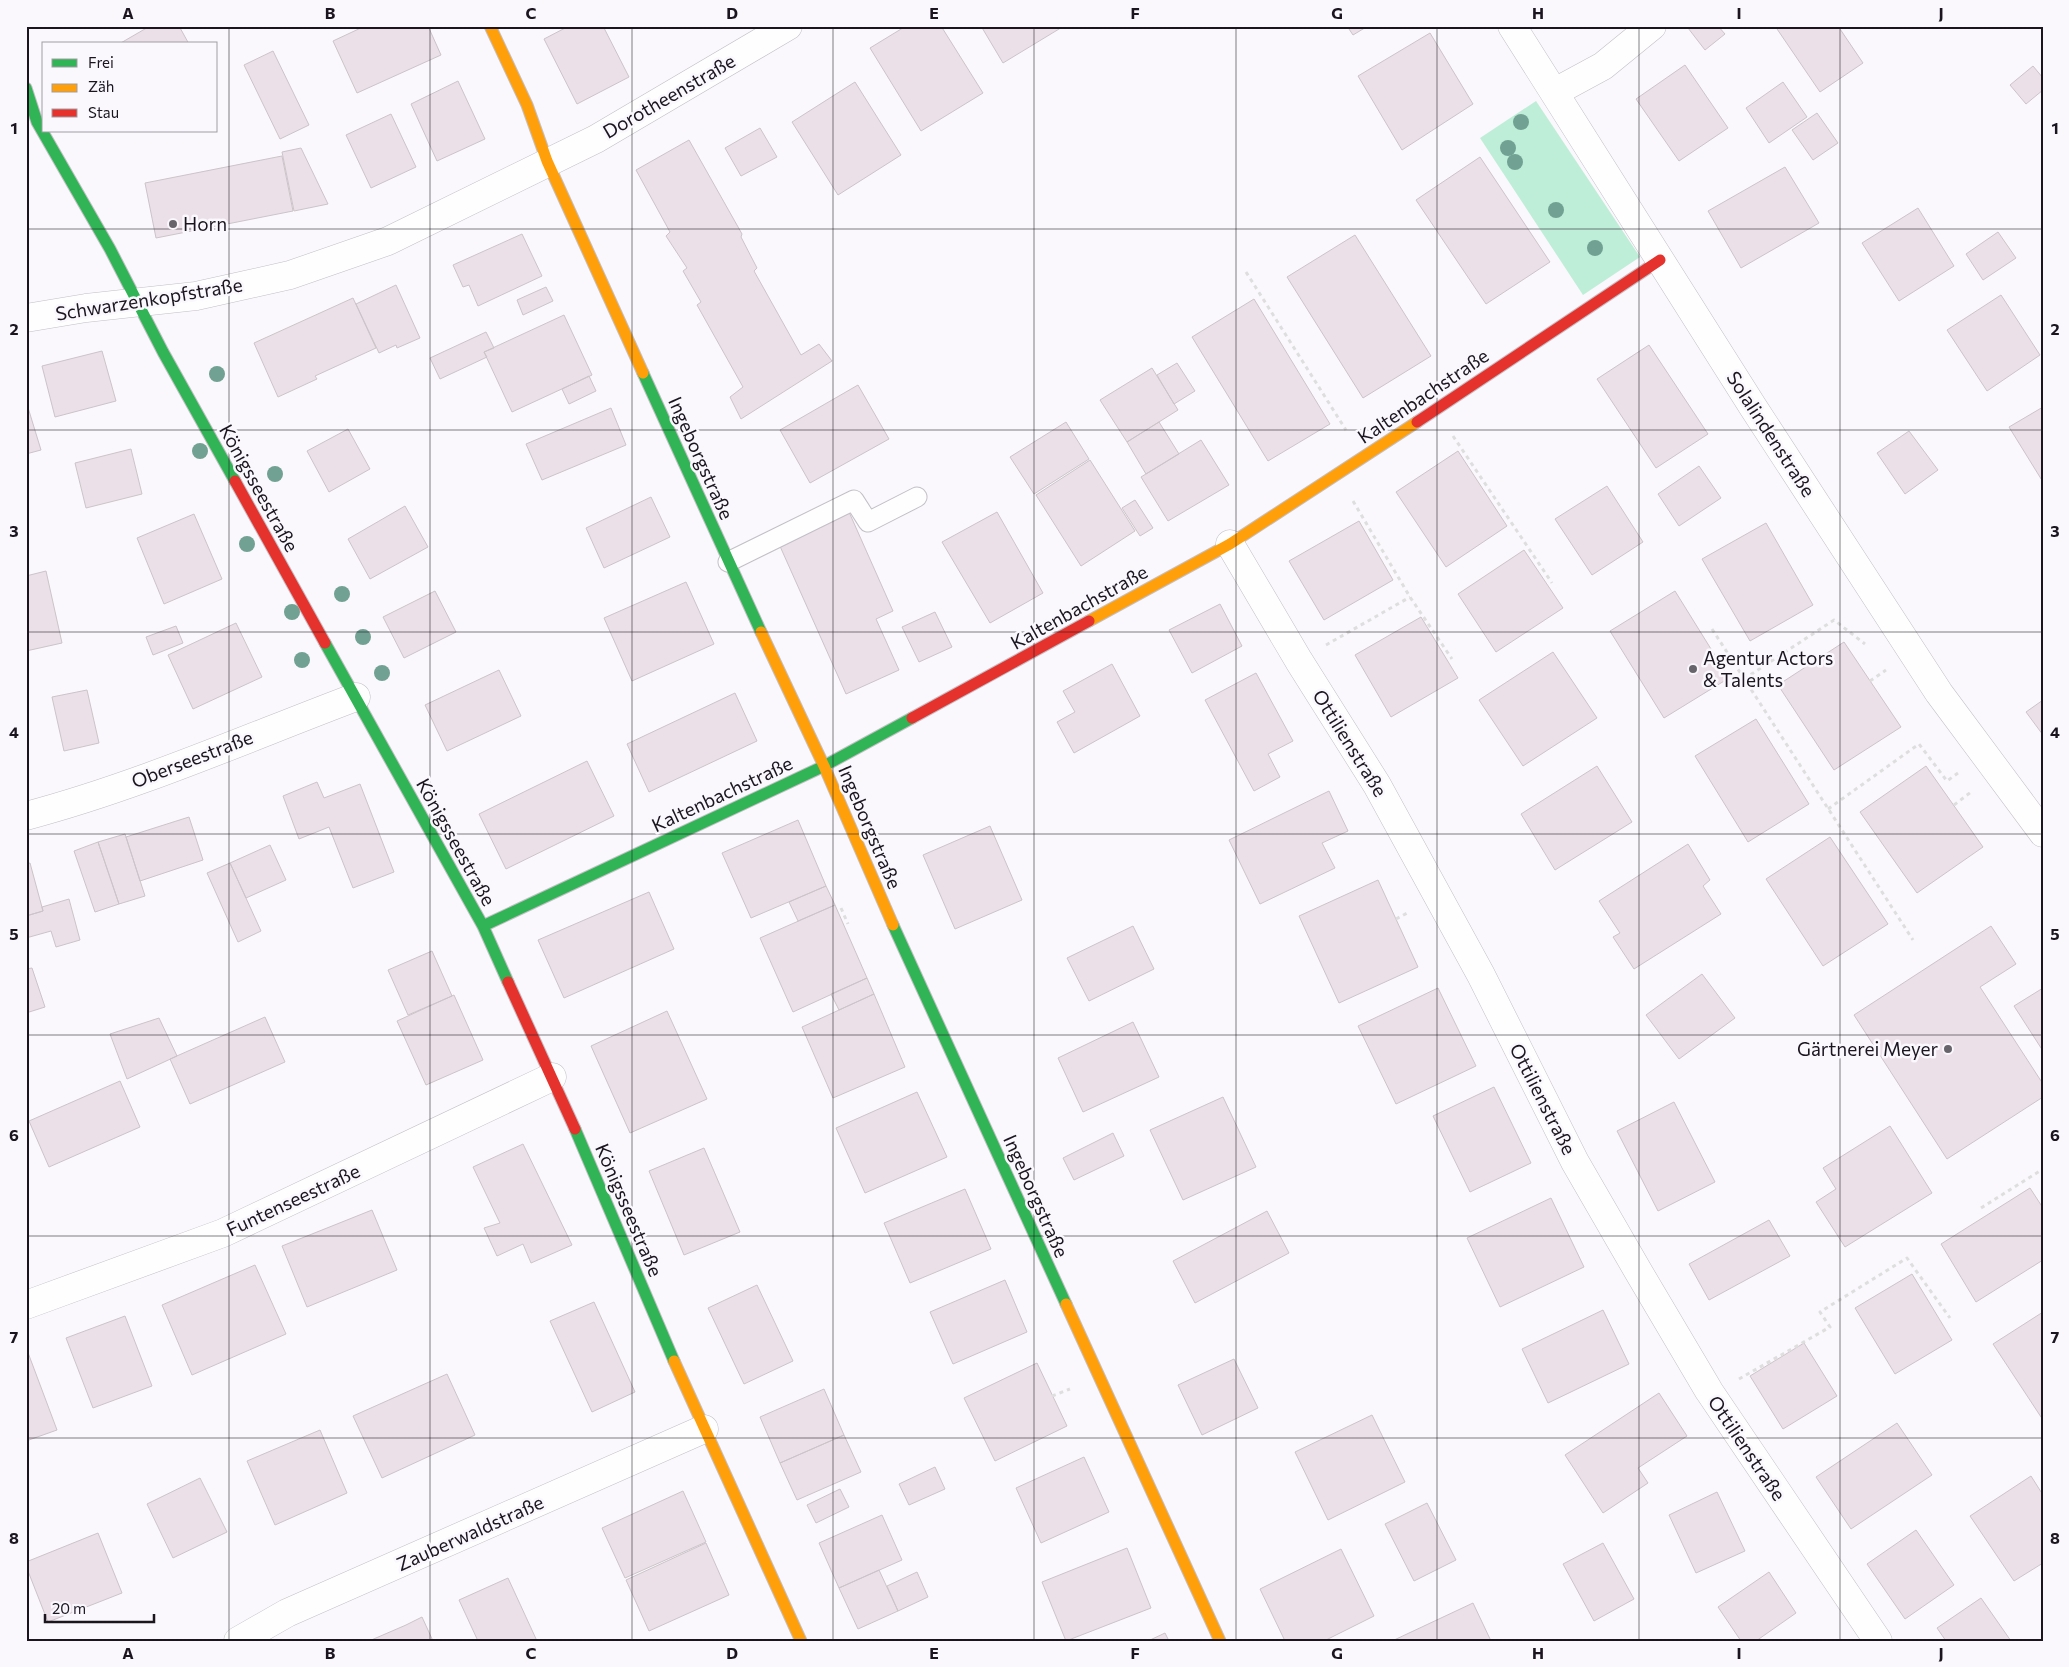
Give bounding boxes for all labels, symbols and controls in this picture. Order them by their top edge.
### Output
text: A [122,3,134,22]
text: B [325,3,336,22]
text: C [526,3,537,22]
text: D [726,3,738,22]
text: E [929,3,939,22]
text: F [1130,3,1140,22]
text: G [1331,3,1343,22]
text: H [1532,3,1544,22]
text: I [1736,3,1742,22]
text: J [1938,3,1944,22]
legend [42,42,218,132]
street label: Dorotheenstraße [599,48,739,143]
text: Frei [88,53,114,71]
text: Zäh [88,77,114,95]
text: Stau [88,103,119,121]
text: 1 [10,118,18,137]
text: 1 [2051,118,2059,137]
place label: Horn [183,212,227,235]
marker: Horn [167,218,179,230]
street label: Schwarzenkopfstraße [54,272,244,325]
text: 2 [9,319,19,338]
text: 2 [2050,319,2060,338]
street label: Kaltenbachstraße [1353,343,1492,448]
street label: Solalindenstraße [1722,367,1821,501]
street label: Ingeborgstraße [664,393,739,523]
street label: Königsseestraße [215,420,304,555]
text: 3 [9,521,19,540]
text: 3 [2050,521,2060,540]
street label: Kaltenbachstraße [1006,559,1151,654]
place label: Agentur Actors & Talents [1703,646,1833,691]
marker: Agentur Actors & Talents [1687,663,1699,675]
street label: Ottilienstraße [1308,685,1392,801]
text: 4 [9,722,19,741]
text: 4 [2050,722,2060,741]
street label: Oberseestraße [128,725,256,792]
street label: Kaltenbachstraße [648,751,796,836]
street label: Ingeborgstraße [834,762,907,892]
street label: Königsseestraße [412,774,501,909]
text: 5 [9,924,19,943]
text: 5 [2050,924,2060,943]
place label: Gärtnerei Meyer [1797,1037,1938,1060]
street label: Ottilienstraße [1506,1039,1581,1158]
marker: Gärtnerei Meyer [1942,1043,1954,1055]
text: 6 [9,1125,19,1144]
text: 6 [2050,1125,2060,1144]
street label: Ingeborgstraße [999,1131,1074,1261]
street label: Königsseestraße [591,1140,668,1280]
street label: Funtenseestraße [222,1159,363,1241]
text: 7 [10,1327,19,1346]
text: 7 [2051,1327,2060,1346]
street label: Ottilienstraße [1704,1391,1791,1505]
street label: Zauberwaldstraße [393,1490,547,1575]
text: 8 [9,1528,19,1547]
text: 8 [2050,1528,2060,1547]
scale bar [45,1592,154,1624]
text: 20 m [52,1599,86,1617]
text: A [122,1643,134,1662]
text: B [325,1643,336,1662]
text: C [526,1643,537,1662]
text: D [726,1643,738,1662]
text: E [929,1643,939,1662]
text: F [1130,1643,1140,1662]
text: G [1331,1643,1343,1662]
text: H [1532,1643,1544,1662]
text: I [1736,1643,1742,1662]
text: J [1938,1643,1944,1662]

